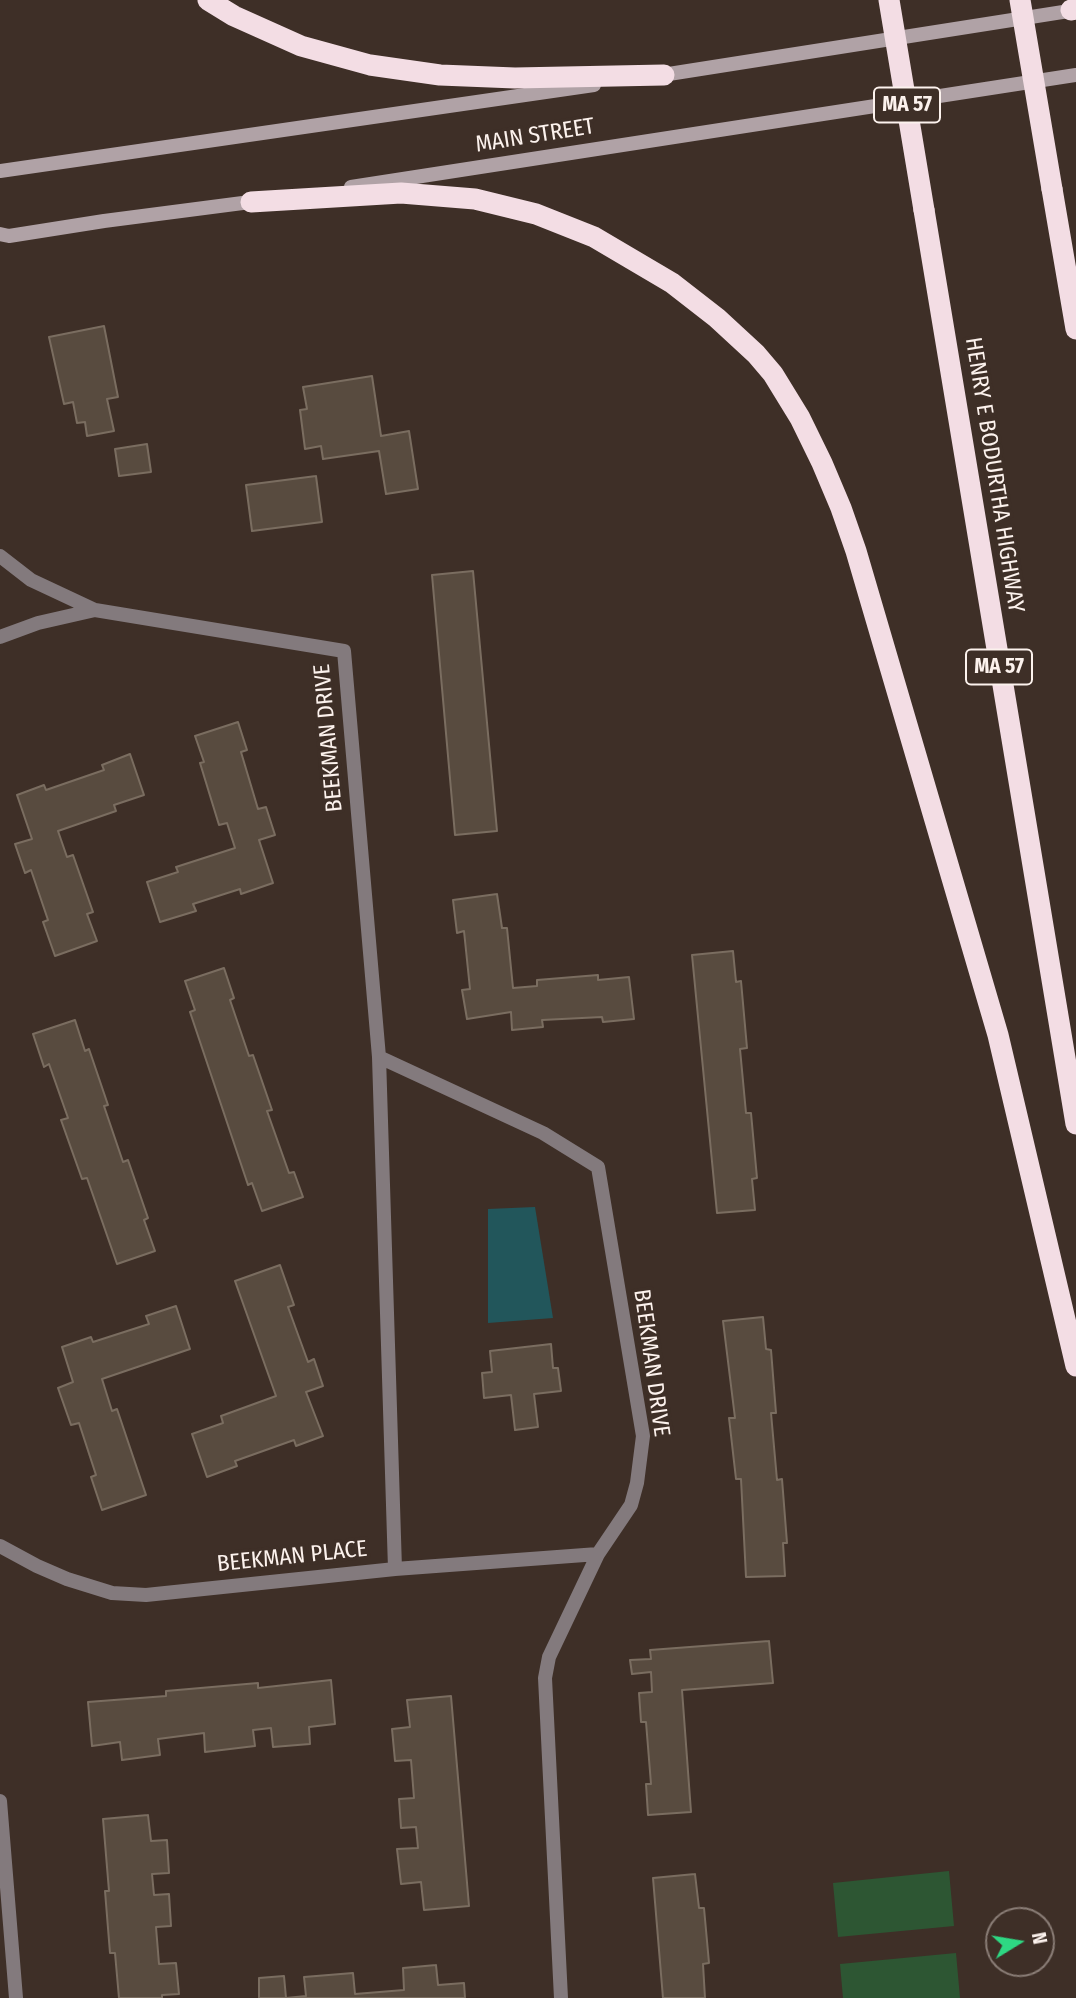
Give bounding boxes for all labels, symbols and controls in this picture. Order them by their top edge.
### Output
road number: MA 57 [874,88,940,122]
street label: MAIN STREET [474,113,596,159]
street label: HENRY E BODURTHA HIGHWAY [959,335,1029,615]
road number: MA 57 [966,650,1032,684]
street label: BEEKMAN DRIVE [309,663,349,813]
street label: BEEKMAN DRIVE [627,1288,675,1438]
street label: BEEKMAN PLACE [216,1535,368,1579]
north arrow [985,1907,1055,1977]
text: N [1027,1930,1052,1946]

